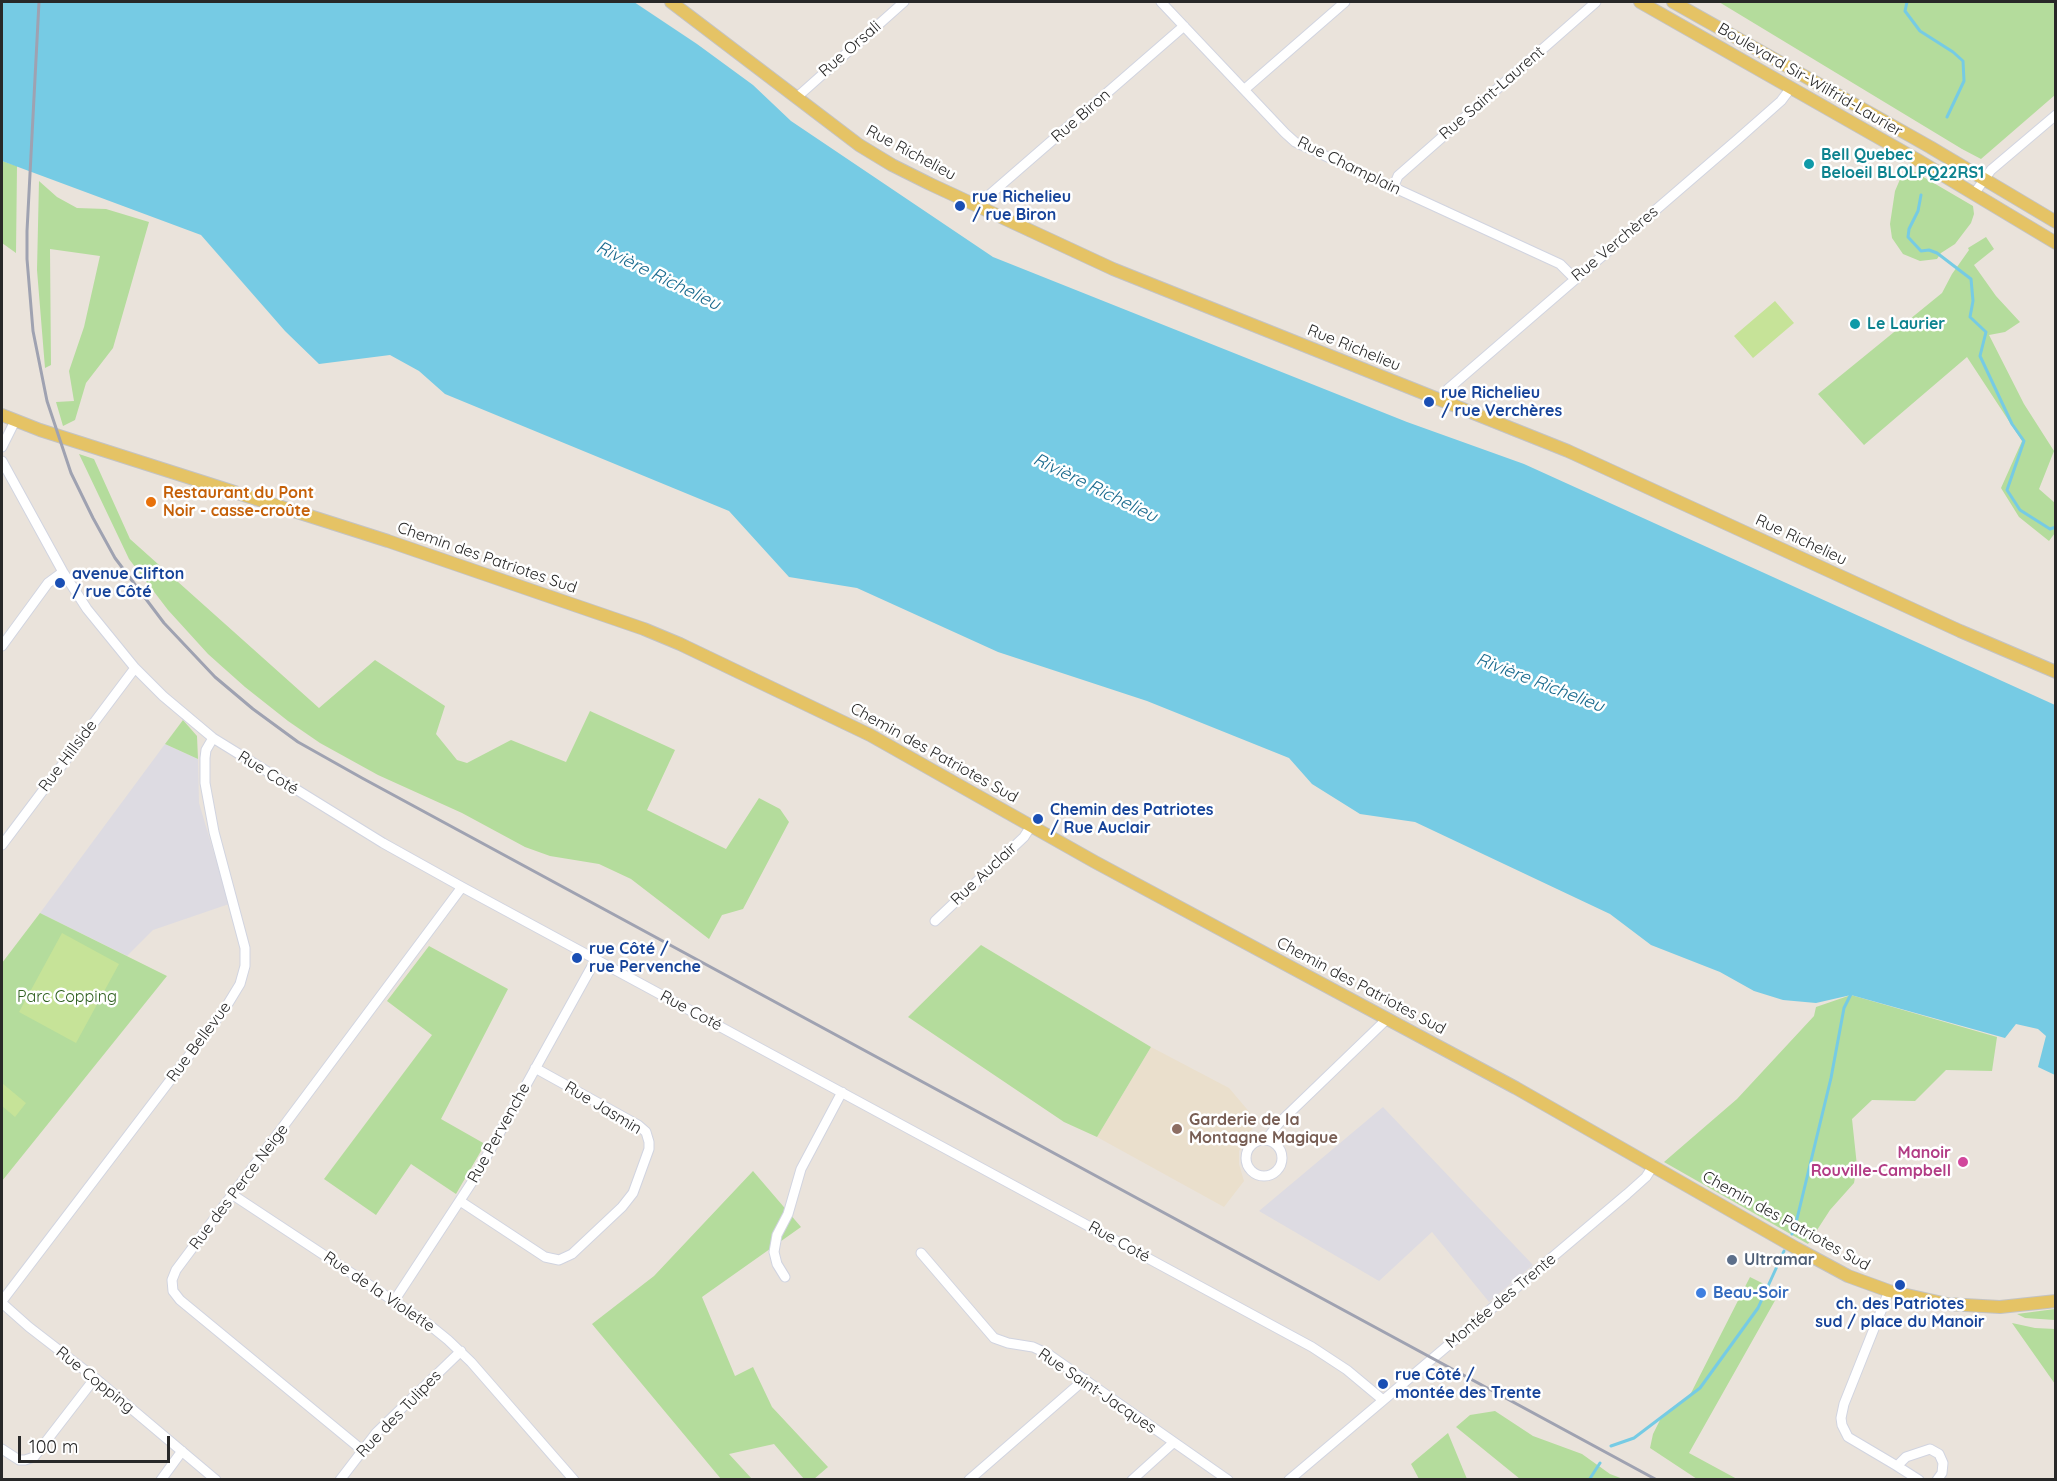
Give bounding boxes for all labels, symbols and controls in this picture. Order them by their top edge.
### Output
street label: Rue Orsali [815,17,885,81]
street label: Boulevard Sir-Wilfrid-Laurier [1714,19,1906,141]
street label: Rue Saint-Laurent [1436,42,1548,144]
street label: Rue Biron [1048,85,1114,147]
street label: Rue Richelieu [863,121,959,185]
street label: Rue Champlain [1294,133,1404,199]
place label: Bell Quebec Beloeil BLOLPQ22RS1 [1821,145,1984,183]
marker: Bell Quebec Beloeil BLOLPQ22RS1 [1802,157,1816,171]
place label: rue Richelieu / rue Biron [972,187,1071,225]
marker: rue Richelieu / rue Biron [953,199,967,213]
street label: Rue Verchères [1568,202,1662,286]
water label: Rivière Richelieu [593,237,723,315]
place label: Le Laurier [1867,314,1945,334]
marker: Le Laurier [1848,317,1862,331]
street label: Rue Richelieu [1305,321,1403,375]
place label: rue Richelieu / rue Verchères [1441,383,1562,421]
marker: rue Richelieu / rue Verchères [1422,395,1436,409]
water label: Rivière Richelieu [1030,449,1160,527]
place label: Restaurant du Pont Noir - casse-croûte [163,483,314,521]
marker: Restaurant du Pont Noir - casse-croûte [144,495,158,509]
street label: Rue Richelieu [1752,510,1850,570]
street label: Chemin des Patriotes Sud [395,518,579,598]
place label: avenue Clifton / rue Côté [72,564,184,602]
marker: avenue Clifton / rue Côté [53,576,67,590]
water label: Rivière Richelieu [1473,649,1607,717]
street label: Chemin des Patriotes Sud [847,699,1021,807]
street label: Rue Hillside [35,716,101,796]
street label: Rue Coté [234,747,302,799]
place label: Chemin des Patriotes / Rue Auclair [1050,800,1214,838]
marker: Chemin des Patriotes / Rue Auclair [1031,812,1045,826]
street label: Rue Auclair [947,838,1021,910]
street label: Chemin des Patriotes Sud [1273,933,1449,1039]
place label: rue Côté / rue Pervenche [589,939,701,977]
marker: rue Côté / rue Pervenche [570,951,584,965]
park label: Parc Copping [17,987,117,1007]
street label: Rue Coté [657,987,725,1035]
street label: Rue Bellevue [163,998,235,1086]
street label: Rue Jasmin [561,1077,645,1139]
street label: Rue Pervenche [464,1080,534,1186]
place label: Garderie de la Montagne Magique [1189,1110,1338,1148]
street label: Rue des Perce Neige [185,1120,293,1254]
marker: Garderie de la Montagne Magique [1170,1122,1184,1136]
place label: Manoir Rouville-Campbell [1811,1143,1951,1181]
marker: Manoir Rouville-Campbell [1956,1155,1970,1169]
street label: Chemin des Patriotes Sud [1699,1167,1873,1275]
street label: Rue Coté [1085,1217,1153,1267]
street label: Rue de la Violette [320,1248,438,1336]
street label: Montée des Trente [1442,1249,1560,1353]
place label: Ultramar [1744,1250,1815,1270]
marker: Ultramar [1725,1253,1739,1267]
marker: ch. des Patriotes sud / place du Manoir [1893,1278,1907,1292]
place label: Beau-Soir [1713,1283,1789,1303]
marker: Beau-Soir [1694,1286,1708,1300]
place label: ch. des Patriotes sud / place du Manoir [1815,1294,1985,1332]
street label: Rue Copping [52,1343,138,1417]
street label: Rue Saint-Jacques [1034,1344,1160,1438]
place label: rue Côté / montée des Trente [1395,1365,1541,1403]
street label: Rue des Tulipes [353,1366,445,1462]
marker: rue Côté / montée des Trente [1376,1377,1390,1391]
scale bar [21,1424,172,1462]
text: 100 m [29,1435,78,1458]

